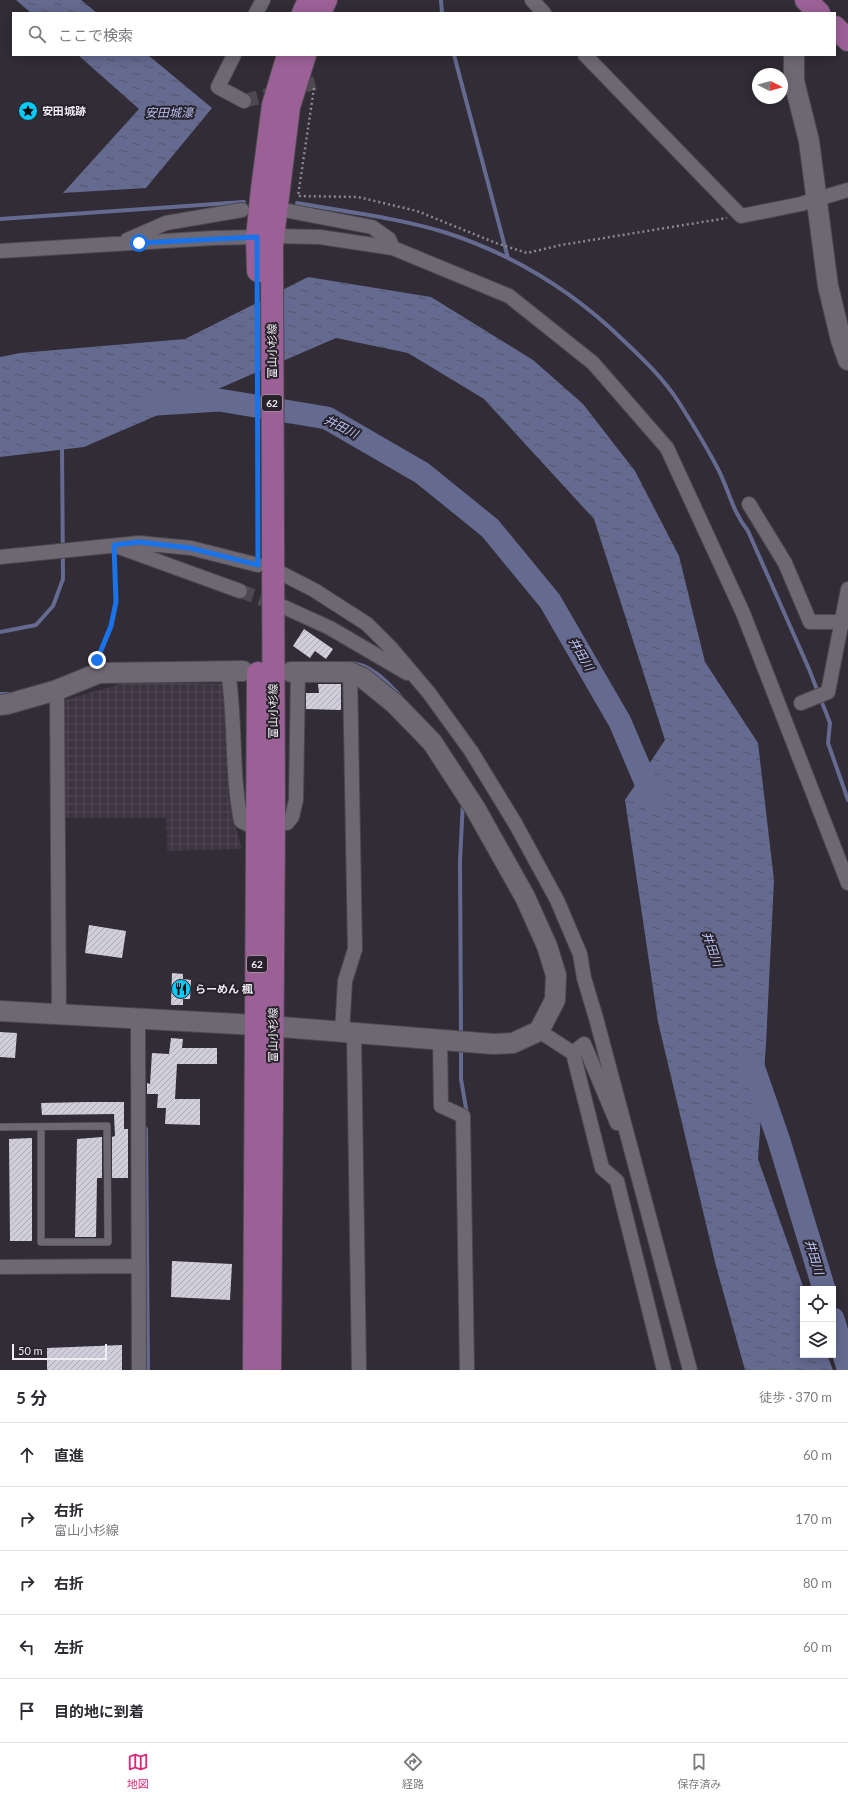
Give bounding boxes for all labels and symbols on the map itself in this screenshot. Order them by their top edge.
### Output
north arrow [752,68,788,104]
place icon: 安田城跡 [17,100,39,122]
place label: 安田城跡 [42,104,86,117]
water label: 安田城濠 [145,105,195,120]
route start [130,234,148,252]
street label: 富山小杉線 [265,324,278,379]
road number: 62 [262,395,282,411]
water label: 井田川 [322,412,362,442]
water label: 井田川 [566,634,598,675]
route end [88,651,106,669]
street label: 富山小杉線 [266,684,279,739]
water label: 井田川 [700,929,726,970]
road number: 62 [247,956,267,972]
restaurant icon: らーめん 楓 [170,978,192,1000]
place label: らーめん 楓 [195,982,254,995]
street label: 富山小杉線 [266,1008,279,1063]
water label: 井田川 [802,1237,827,1278]
scale bar [12,1342,107,1361]

